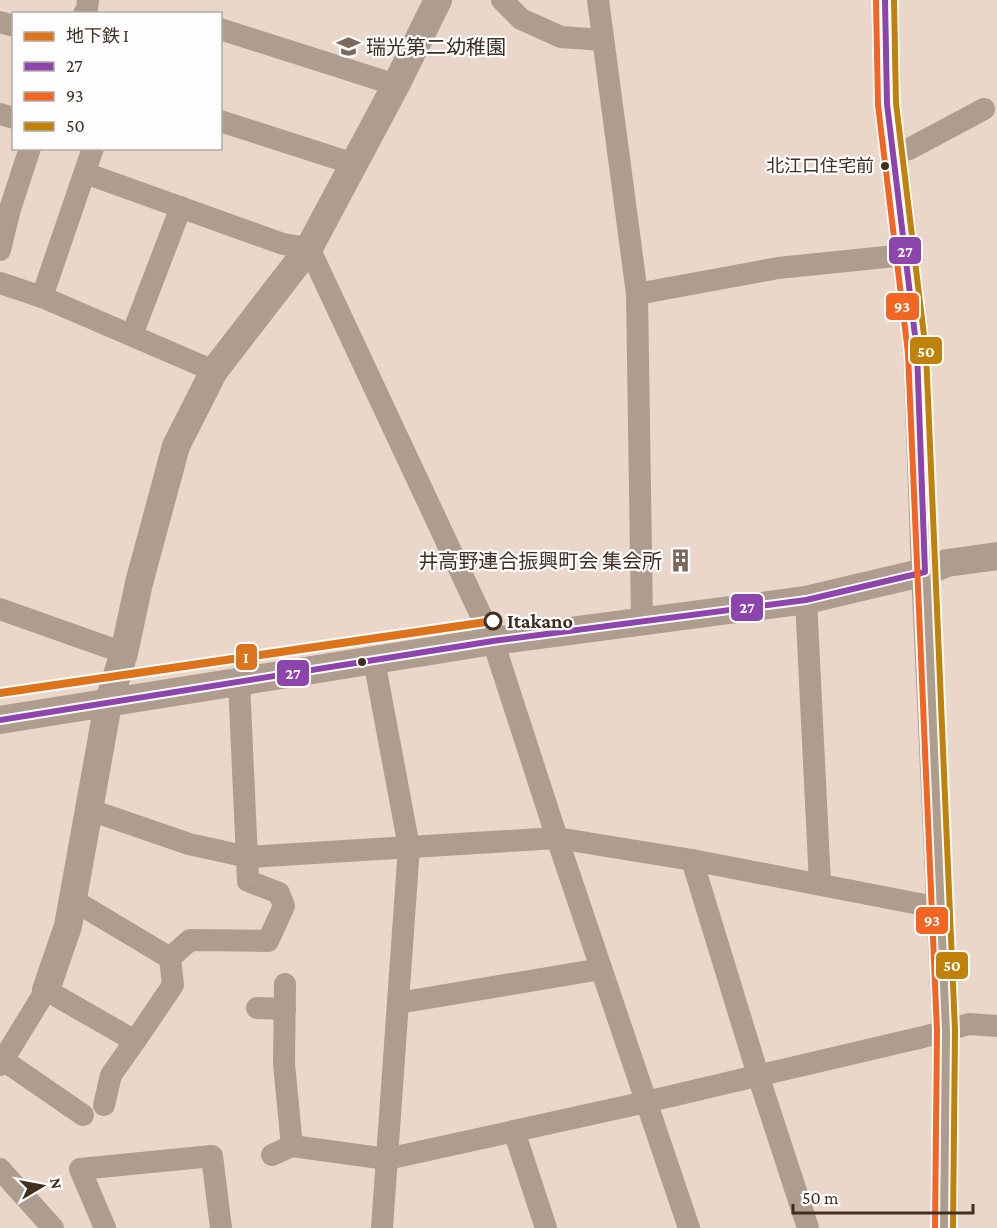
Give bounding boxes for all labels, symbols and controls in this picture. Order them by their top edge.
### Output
legend [12,12,222,150]
text: 地下鉄 I [66,26,129,46]
school or university icon: 瑞光第二幼稚園 [335,34,361,60]
place label: 瑞光第二幼稚園 [366,36,506,58]
text: 27 [66,56,83,76]
text: 93 [66,86,83,106]
text: 50 [66,116,85,136]
place label: 北江口住宅前 [766,156,874,176]
marker: 北江口住宅前 [879,160,891,172]
line badge: 27 [888,236,922,265]
text: 27 [897,243,913,260]
line badge: 93 [885,292,920,321]
text: 93 [894,298,910,315]
line badge: 50 [909,336,943,365]
text: 50 [917,343,935,360]
building icon: 井高野連合振興町会 集会所 [667,548,693,574]
place label: 井高野連合振興町会 集会所 [418,550,662,572]
line badge: 27 [730,593,764,622]
text: 27 [739,599,755,616]
place label: Itakano [507,610,573,632]
marker: Itakano [484,612,502,630]
line badge: I [235,643,258,671]
text: I [243,649,249,666]
unlabelled marker [356,656,368,668]
line badge: 27 [276,659,310,687]
text: 27 [285,665,301,682]
line badge: 93 [915,906,949,935]
text: 93 [924,912,940,929]
line badge: 50 [935,951,969,980]
text: 50 [943,957,961,974]
north arrow [12,1156,72,1216]
text: N [47,1177,66,1190]
scale bar [793,1177,973,1215]
text: 50 m [802,1188,839,1208]

